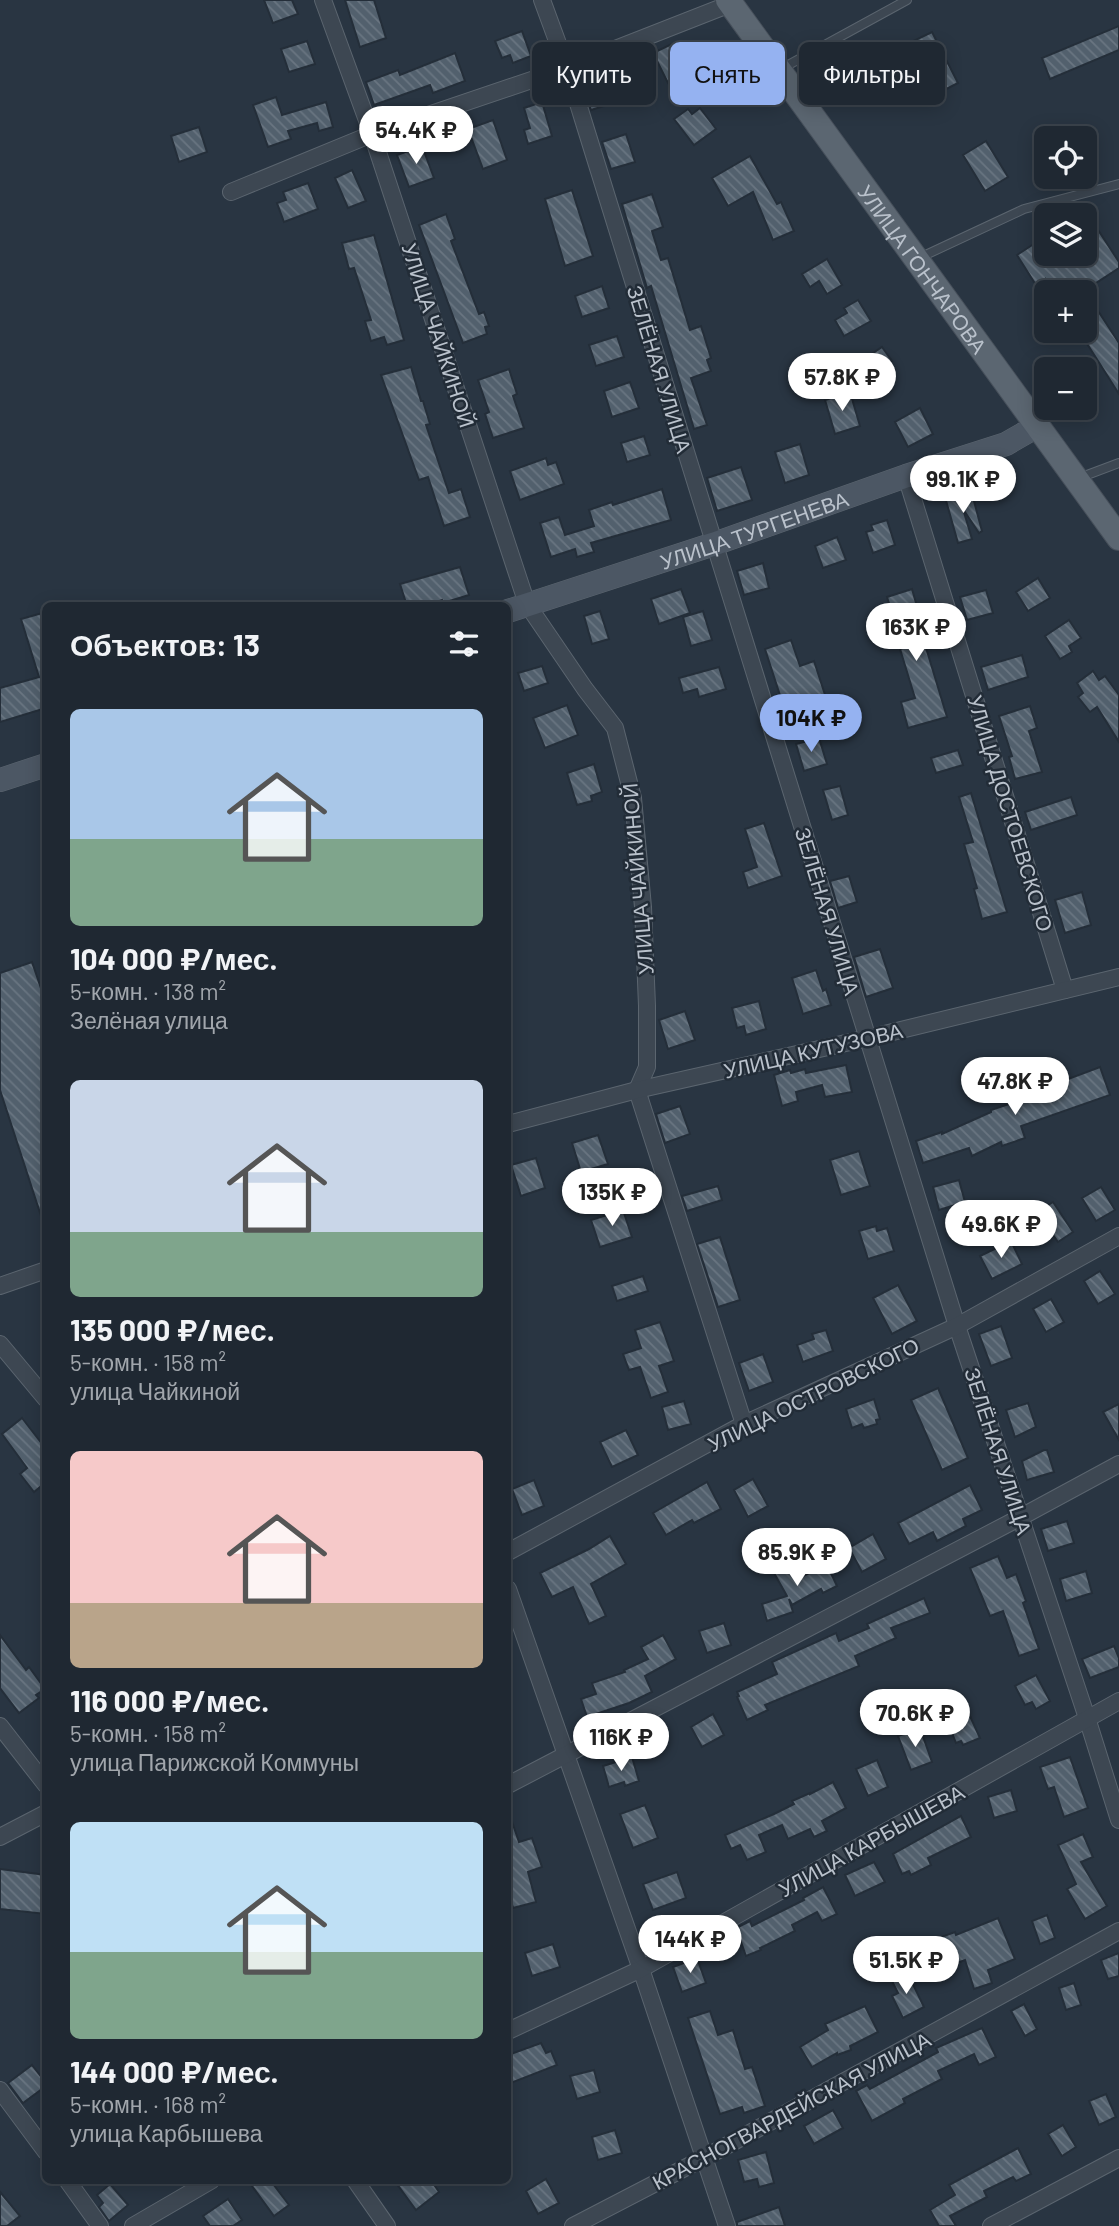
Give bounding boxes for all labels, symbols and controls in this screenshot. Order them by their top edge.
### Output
chip: Купить [532,42,656,105]
chip: Снять [670,42,785,105]
chip: Фильтры [799,42,945,105]
pin: 54.4K ₽ [351,106,481,166]
text: 54.4K ₽ [375,115,457,143]
map controls [1034,126,1097,420]
button: locate [1034,126,1097,189]
street label: УЛИЦА ГОНЧАРОВА [854,179,993,358]
button: layers [1034,203,1097,266]
street label: УЛИЦА ЧАЙКИНОЙ [397,240,481,430]
button: + [1034,280,1097,343]
street label: ЗЕЛЁНАЯ УЛИЦА [623,282,697,456]
pin: 57.8K ₽ [777,354,907,413]
button: − [1034,357,1097,420]
text: 57.8K ₽ [804,362,880,390]
pin: 99.1K ₽ [898,456,1028,515]
text: 99.1K ₽ [926,464,1000,492]
street label: УЛИЦА ТУРГЕНЕВА [657,485,851,573]
pin: 163K ₽ [859,604,973,663]
text: 163K ₽ [882,612,950,640]
icon: filters [445,625,483,663]
text: Объектов: 13 [70,626,260,662]
street label: УЛИЦА ДОСТОЕВСКОГО [963,692,1059,934]
pin: 104K ₽ [754,694,868,754]
text: 104K ₽ [776,703,846,731]
icon: home [214,754,340,880]
street label: УЛИЦА ЧАЙКИНОЙ [616,782,658,976]
street label: ЗЕЛЁНАЯ УЛИЦА [791,824,865,998]
text: 104 000 ₽/мес. [70,940,278,976]
text: 5-комн. · 138 m² [70,977,226,1005]
text: Зелёная улица [70,1006,228,1034]
street label: УЛИЦА КУТУЗОВА [721,1017,905,1083]
pin: 47.8K ₽ [950,1058,1080,1117]
text: 47.8K ₽ [977,1066,1053,1094]
icon: home [214,1125,340,1251]
pin: 135K ₽ [555,1168,669,1228]
text: 135K ₽ [578,1177,646,1205]
pin: 49.6K ₽ [936,1200,1066,1260]
text: 49.6K ₽ [961,1209,1041,1237]
text: 135 000 ₽/мес. [70,1311,275,1347]
street label: УЛИЦА ОСТРОВСКОГО [703,1332,923,1456]
text: 5-комн. · 158 m² [70,1348,226,1376]
street label: ЗЕЛЁНАЯ УЛИЦА [960,1364,1038,1538]
text: улица Чайкиной [70,1377,240,1405]
icon: home [214,1496,340,1622]
pin: 85.9K ₽ [732,1528,862,1588]
text: 85.9K ₽ [758,1537,836,1565]
text: 116 000 ₽/мес. [70,1682,269,1718]
pin: 70.6K ₽ [850,1690,980,1749]
text: 70.6K ₽ [876,1698,954,1726]
pin: 116K ₽ [564,1714,678,1773]
text: 5-комн. · 158 m² [70,1719,226,1747]
text: 116K ₽ [589,1722,653,1750]
text: улица Парижской Коммуны [70,1748,359,1776]
street label: УЛИЦА КАРБЫШЕВА [774,1779,968,1901]
icon: home [214,1867,340,1993]
pin: 144K ₽ [633,1916,747,1975]
text: 144K ₽ [654,1924,726,1952]
pin: 51.5K ₽ [841,1937,971,1996]
text: 51.5K ₽ [869,1945,943,1973]
street label: КРАСНОГВАРДЕЙСКАЯ УЛИЦА [648,2026,934,2194]
text: 144 000 ₽/мес. [70,2053,279,2089]
text: 5-комн. · 168 m² [70,2090,226,2118]
text: улица Карбышева [70,2119,263,2147]

